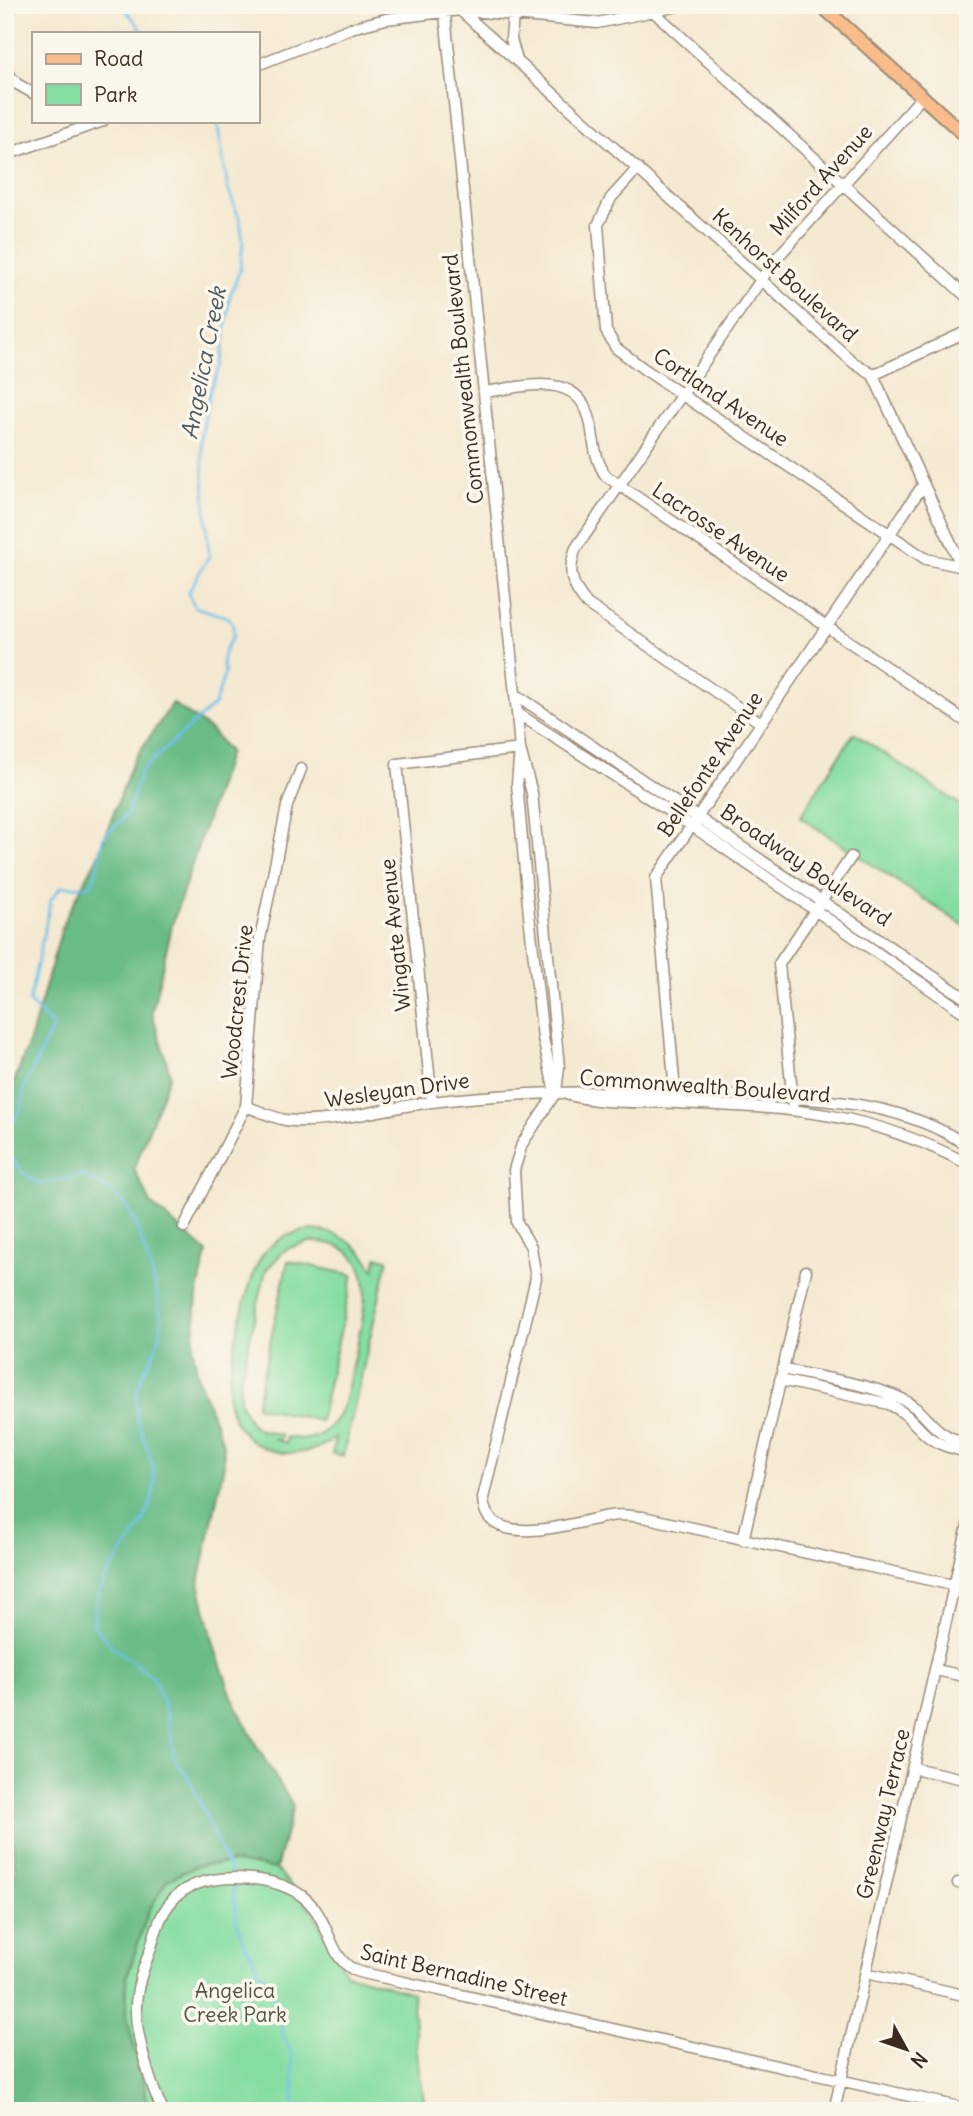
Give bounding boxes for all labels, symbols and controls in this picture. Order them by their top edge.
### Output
legend [32,32,259,122]
text: Road [94,45,143,72]
text: Park [94,81,137,108]
street label: Milford Avenue [764,119,878,241]
street label: Kenhorst Boulevard [707,203,863,347]
street label: Commonwealth Boulevard [436,253,490,505]
water label: Angelica Creek [174,283,232,441]
street label: Cortland Avenue [648,342,794,452]
street label: Lacrosse Avenue [647,476,795,588]
street label: Bellefonte Avenue [651,686,769,842]
street label: Broadway Boulevard [716,798,896,932]
street label: Wingate Avenue [374,857,416,1013]
street label: Woodcrest Drive [215,923,259,1081]
street label: Commonwealth Boulevard [579,1064,831,1108]
street label: Wesleyan Drive [323,1066,471,1114]
street label: Greenway Terrace [850,1726,916,1902]
street label: Saint Bernadine Street [358,1938,570,2012]
park label: Angelica Creek Park [183,1977,287,2028]
north arrow [872,2014,942,2084]
text: N [906,2047,932,2073]

